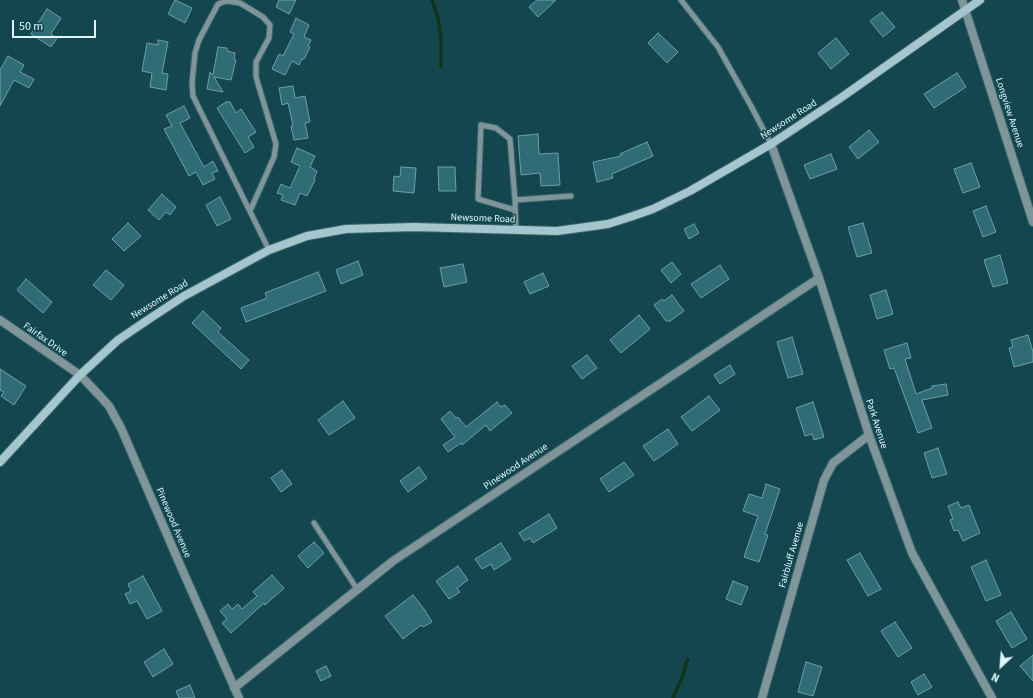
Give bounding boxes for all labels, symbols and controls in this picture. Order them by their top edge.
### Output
scale bar [14,12,98,38]
text: 50 m [19,18,43,35]
street label: Longview Avenue [992,77,1026,149]
street label: Newsome Road [758,97,820,143]
street label: Newsome Road [450,212,516,226]
street label: Newsome Road [129,278,191,322]
street label: Fairfax Drive [20,320,70,360]
street label: Park Avenue [862,398,890,450]
street label: Pinewood Avenue [482,441,550,493]
street label: Pinewood Avenue [153,486,193,560]
street label: Fairbluff Avenue [777,521,807,589]
north arrow [981,646,1021,686]
text: N [989,669,1002,686]

